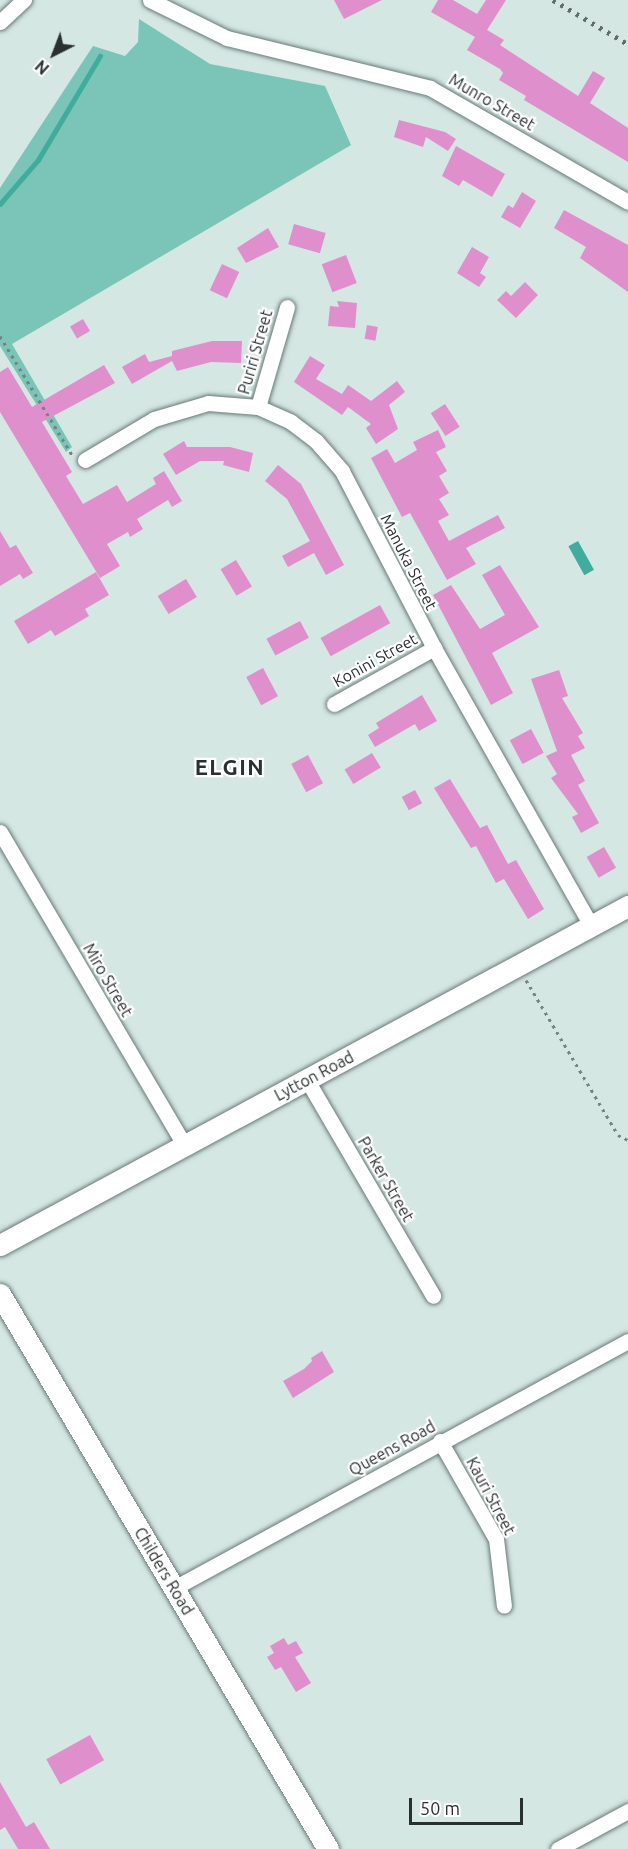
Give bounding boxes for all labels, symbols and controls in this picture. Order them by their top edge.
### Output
north arrow [24,24,84,84]
text: N [31,57,52,78]
street label: Munro Street [446,70,538,134]
street label: Puriri Street [234,308,276,396]
street label: Manuka Street [377,511,441,613]
street label: Konini Street [330,629,420,691]
district label: ELGIN [195,754,265,780]
street label: Miro Street [79,940,137,1020]
street label: Lytton Road [271,1047,357,1105]
street label: Parker Street [354,1133,418,1225]
street label: Queens Road [345,1416,439,1480]
street label: Kauri Street [462,1454,520,1538]
street label: Childers Road [130,1524,198,1618]
scale bar [412,1786,526,1824]
text: 50 m [420,1798,460,1818]

